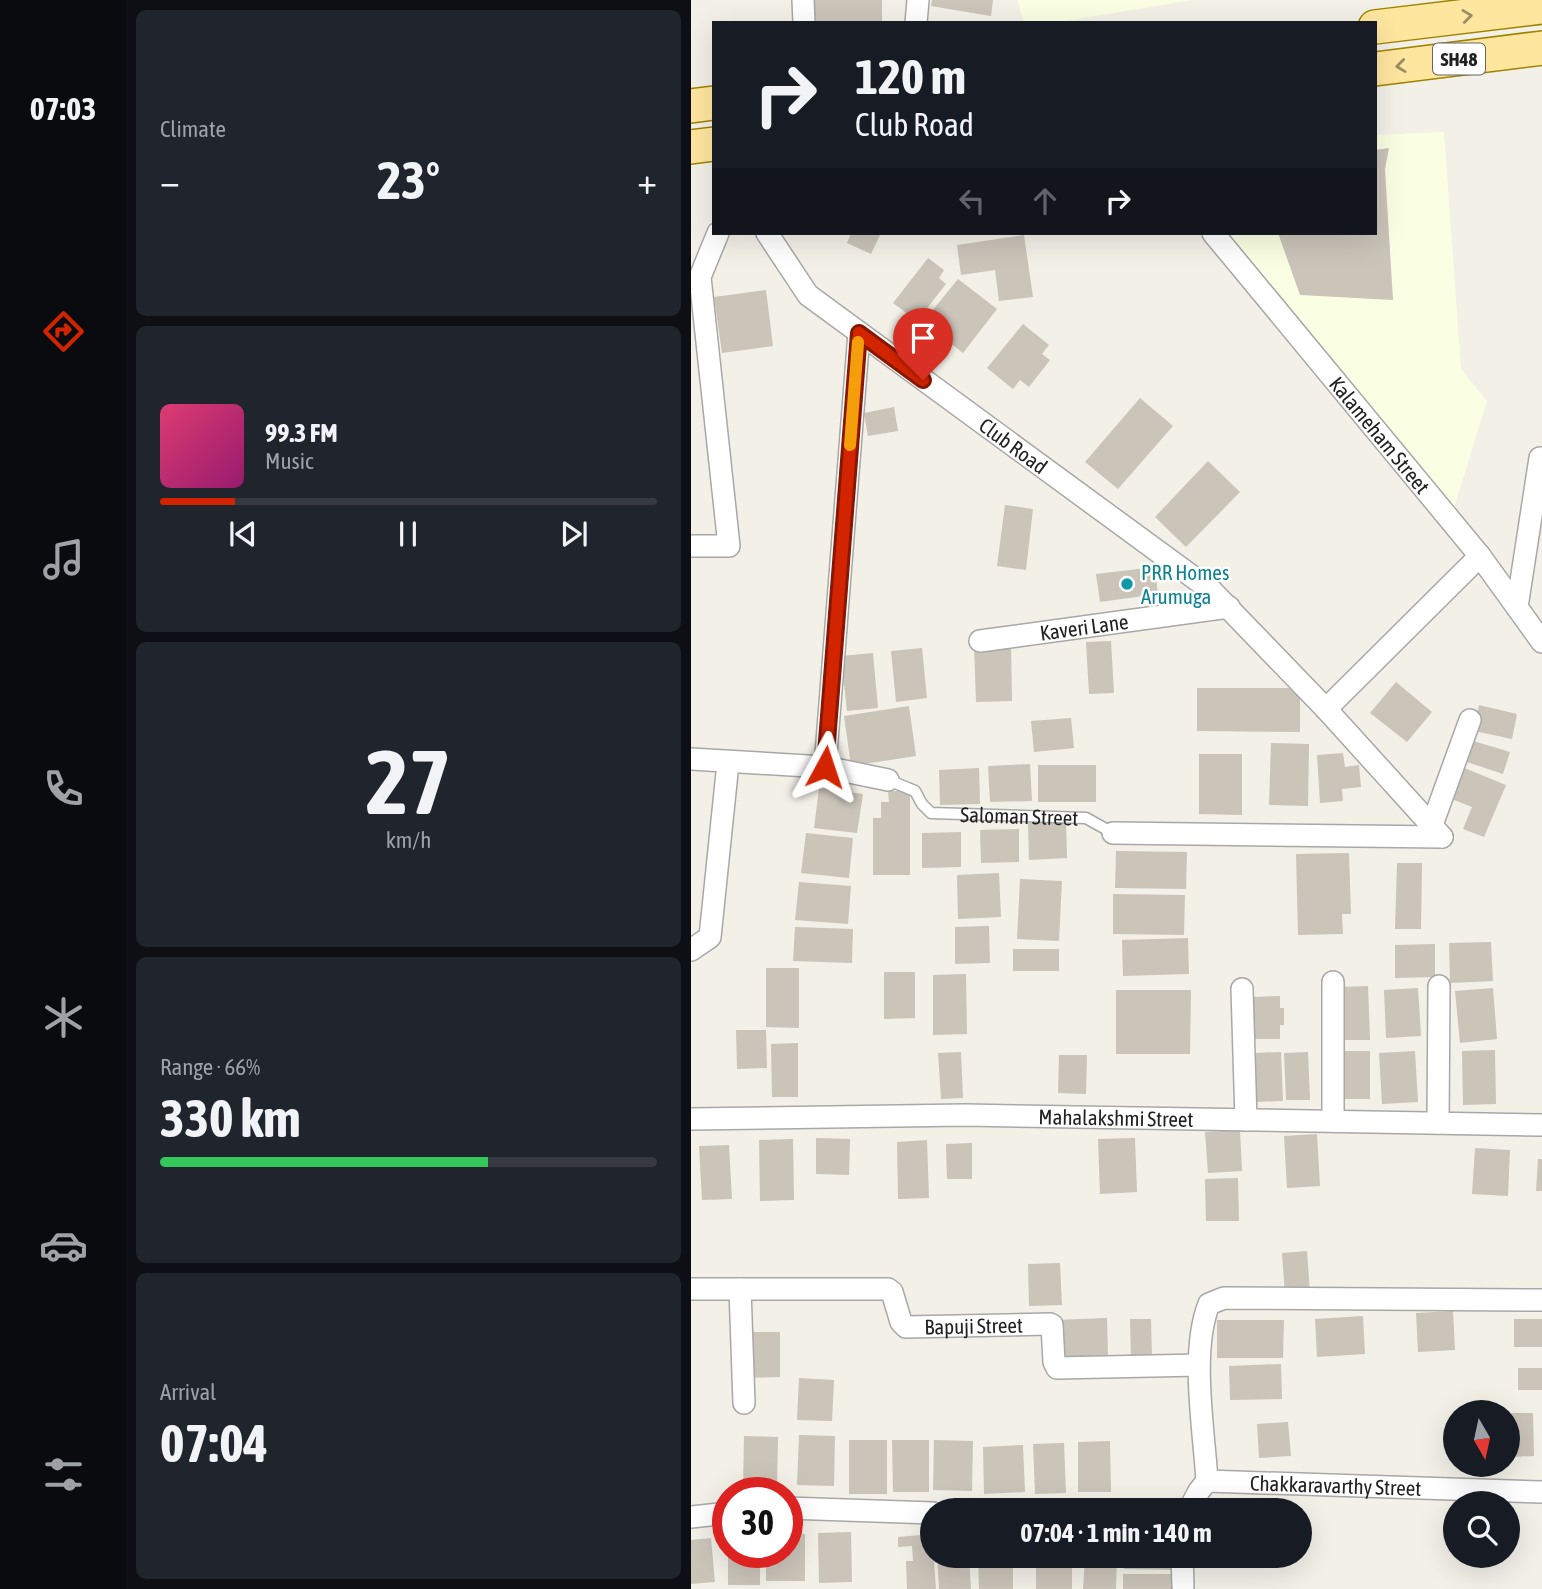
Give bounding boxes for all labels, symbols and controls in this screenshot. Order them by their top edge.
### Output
one-way arrow [1461,9,1473,24]
road number: SH48 [1433,44,1485,74]
text: 120 m [855,48,966,104]
icon: right [740,49,831,140]
one-way arrow [1395,59,1407,74]
text: 07:03 [30,90,96,127]
text: Club Road [855,106,974,143]
text: Climate [160,116,226,142]
text: 23° [377,150,440,210]
text: − [160,159,180,202]
text: + [637,159,657,202]
icon: left [953,182,991,220]
icon: ahead [1026,182,1064,220]
icon: right [1099,182,1137,220]
icon: directions [39,307,88,356]
pin [893,308,953,380]
icon: arrive [904,319,942,357]
street label: Kalameham Street [1325,372,1435,498]
street label: Club Road [975,413,1052,478]
text: 99.3 FM [265,418,338,448]
text: Music [265,448,313,474]
icon: previous [224,515,262,553]
icon: pause [389,515,427,553]
icon: next [555,515,593,553]
icon: music [39,535,88,584]
place label: PRR Homes Arumuga [1141,560,1229,608]
marker: PRR Homes Arumuga [1119,576,1135,592]
street label: Kaveri Lane [1038,609,1130,645]
text: 27 [366,729,451,833]
position arrow [788,730,862,804]
icon: phone [39,764,88,813]
street label: Saloman Street [960,802,1079,830]
text: km/h [386,827,431,853]
icon: climate [39,993,88,1042]
text: Range · 66% [160,1054,260,1080]
text: 330 km [160,1088,301,1148]
street label: Mahalakshmi Street [1038,1104,1194,1131]
icon: car [39,1221,88,1270]
street label: Bapuji Street [924,1313,1023,1339]
text: Arrival [160,1379,216,1405]
north arrow [1443,1400,1521,1477]
map controls [1443,1400,1520,1568]
text: 07:04 [160,1413,268,1473]
icon: filters [39,1450,88,1499]
street label: Chakkaravarthy Street [1250,1470,1422,1500]
speed limit sign: 30 [712,1477,803,1568]
button: search [1443,1491,1520,1568]
text: 07:04 · 1 min · 140 m [1020,1518,1212,1548]

